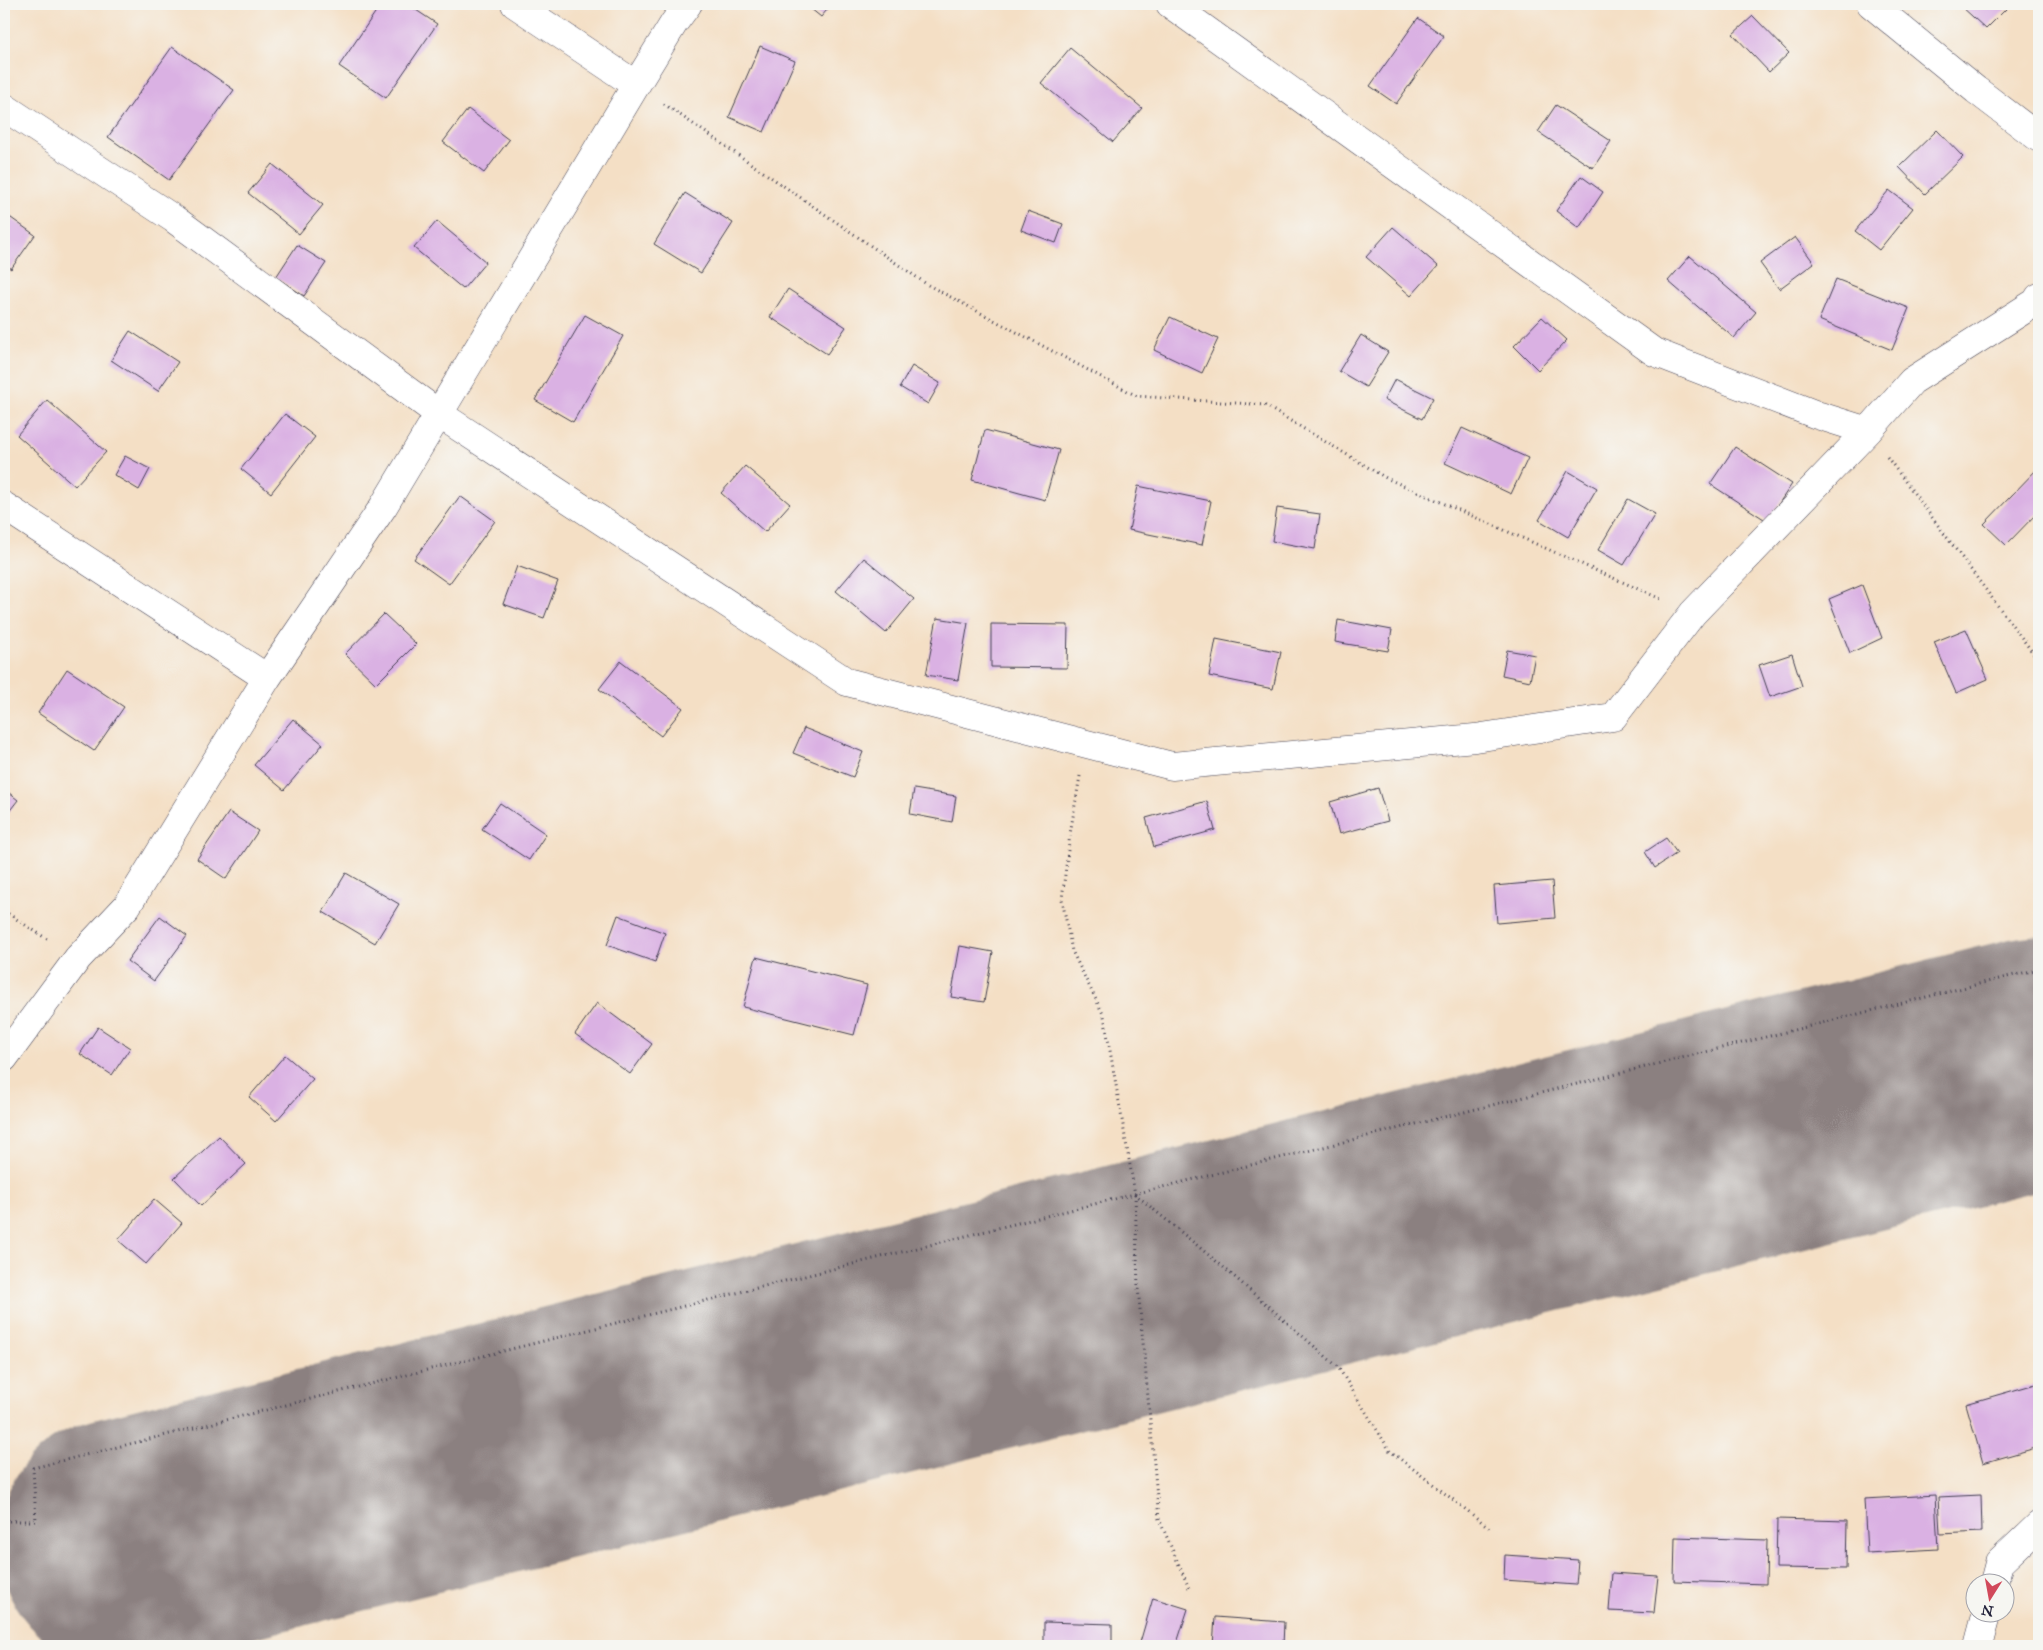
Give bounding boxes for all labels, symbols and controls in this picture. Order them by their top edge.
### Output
north arrow [1966,1572,2016,1622]
text: N [1980,1601,1995,1620]

